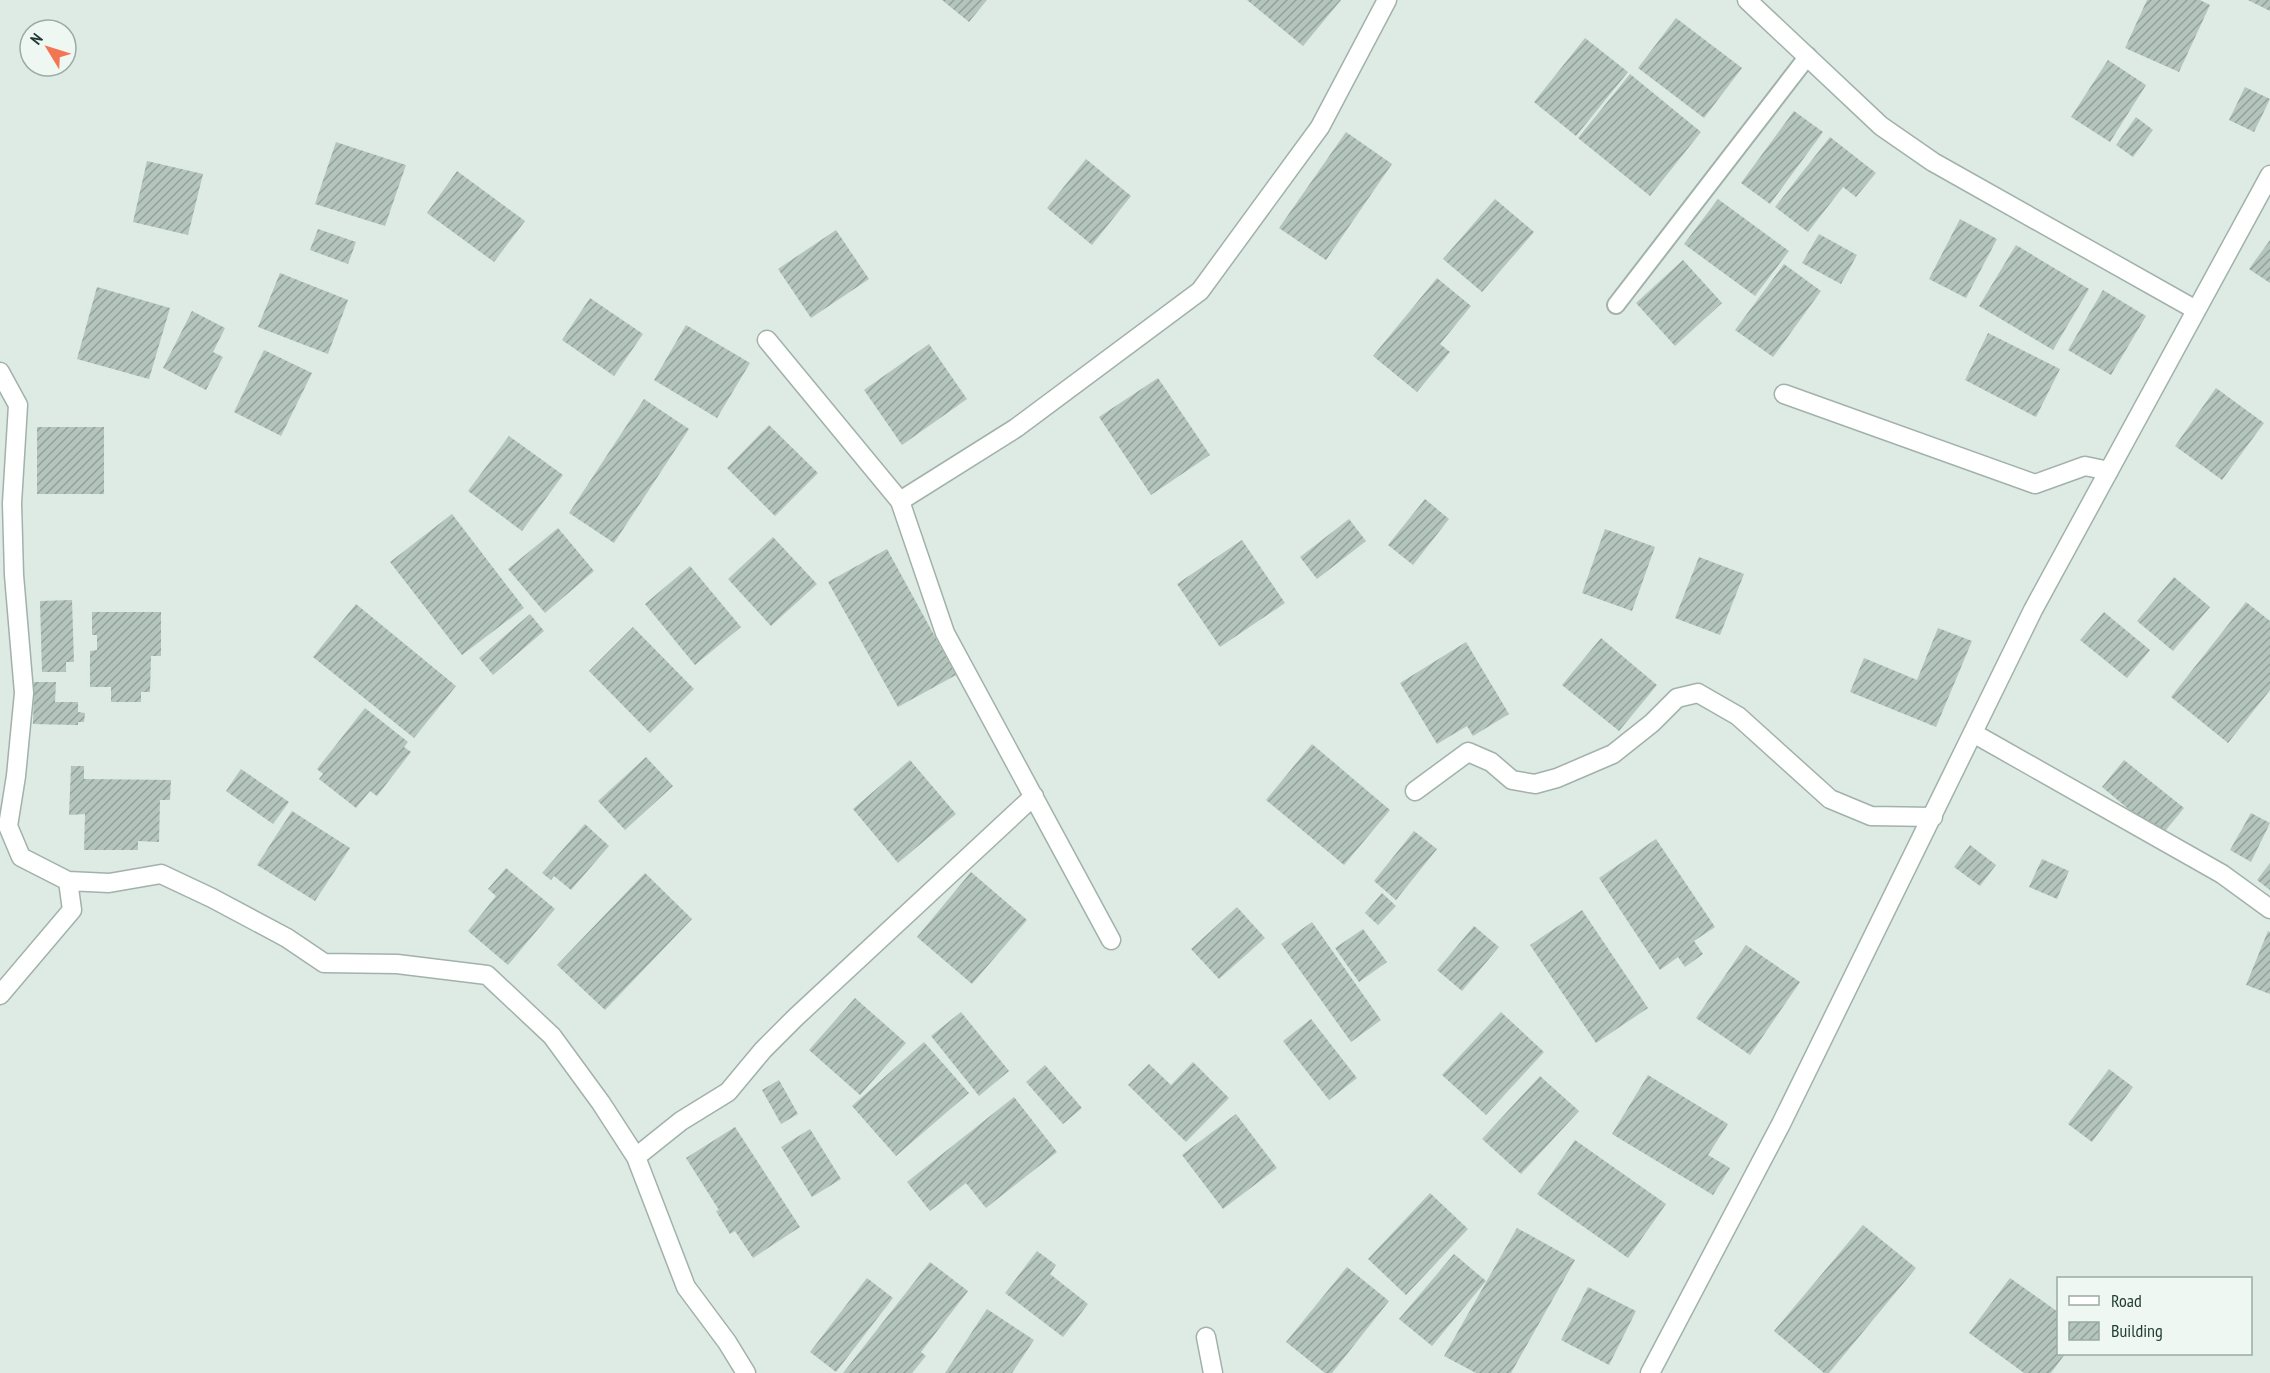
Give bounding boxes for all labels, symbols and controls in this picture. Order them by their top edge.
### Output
north arrow [18,18,78,78]
text: N [26,29,47,48]
legend [2057,1277,2252,1355]
text: Road [2111,1289,2142,1312]
text: Building [2111,1319,2163,1342]

